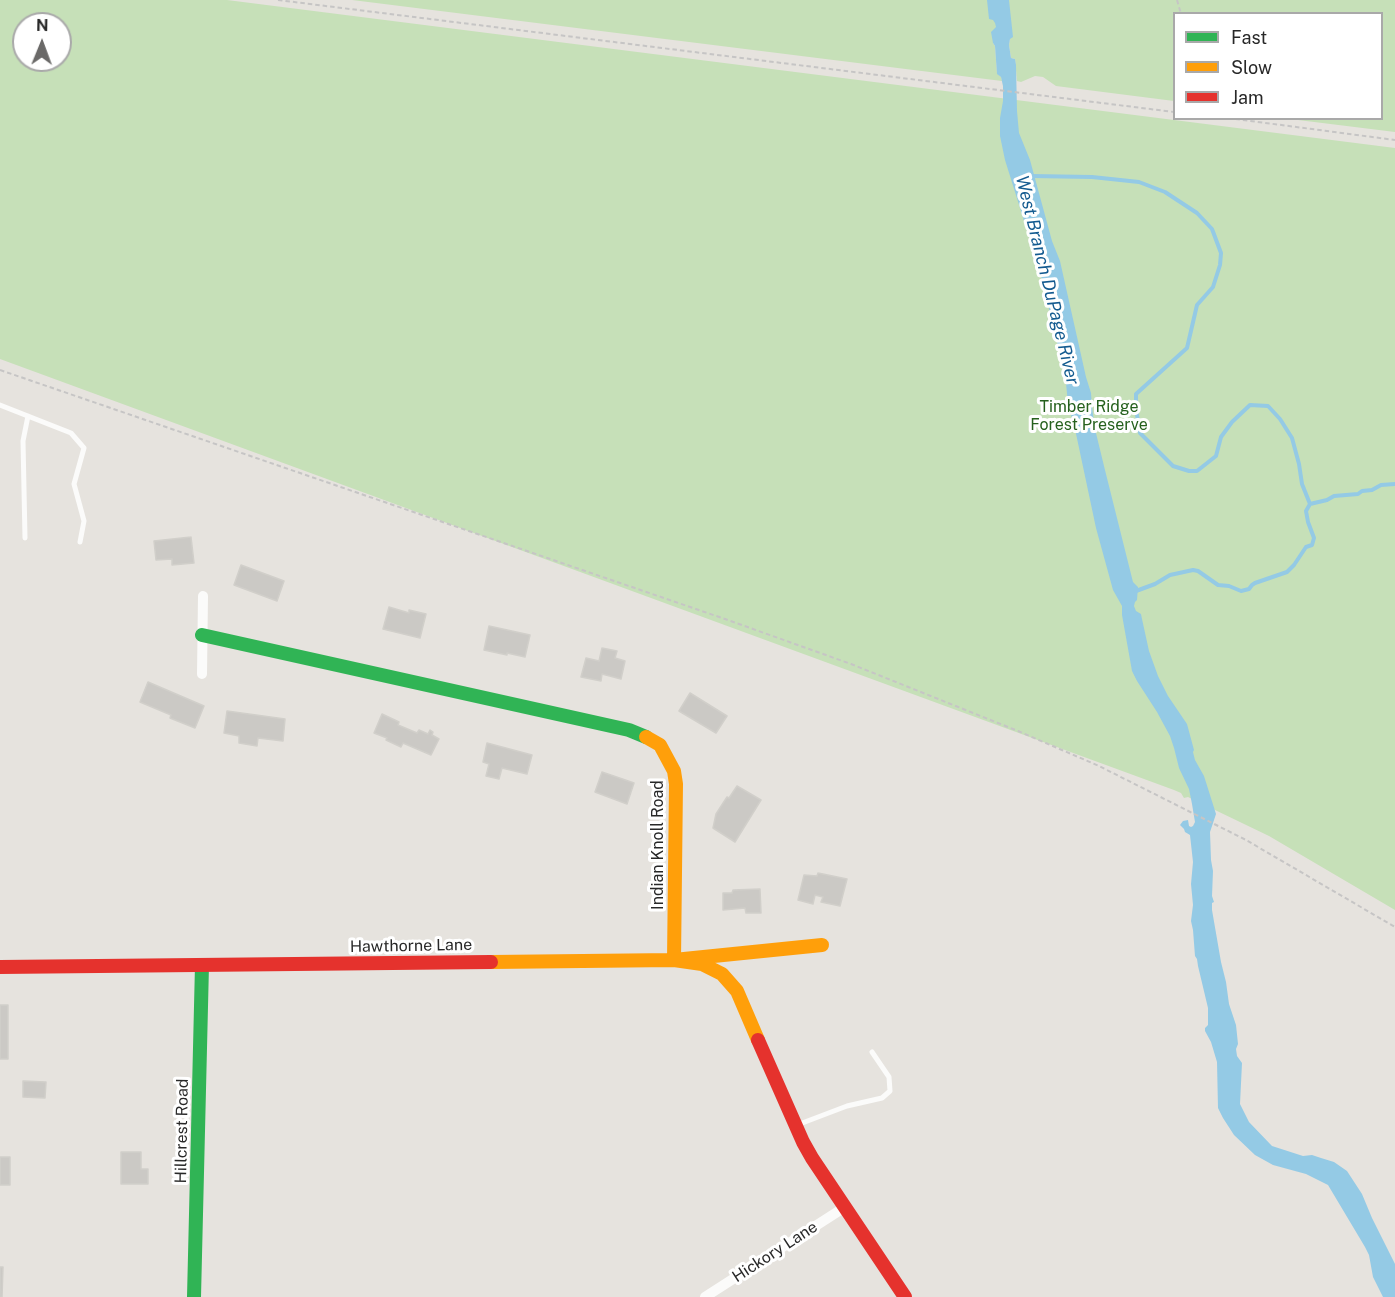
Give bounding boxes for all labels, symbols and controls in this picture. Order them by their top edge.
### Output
north arrow [12,12,72,72]
legend [1173,12,1383,120]
text: N [36,16,49,35]
text: Fast [1231,27,1267,48]
text: Slow [1231,57,1272,78]
text: Jam [1231,87,1264,108]
water label: West Branch DuPage River [1011,173,1083,387]
park label: Timber Ridge Forest Preserve [1030,397,1148,435]
street label: Indian Knoll Road [648,780,668,910]
street label: Hawthorne Lane [350,935,472,957]
street label: Hillcrest Road [171,1078,193,1184]
street label: Hickory Lane [729,1217,821,1287]

